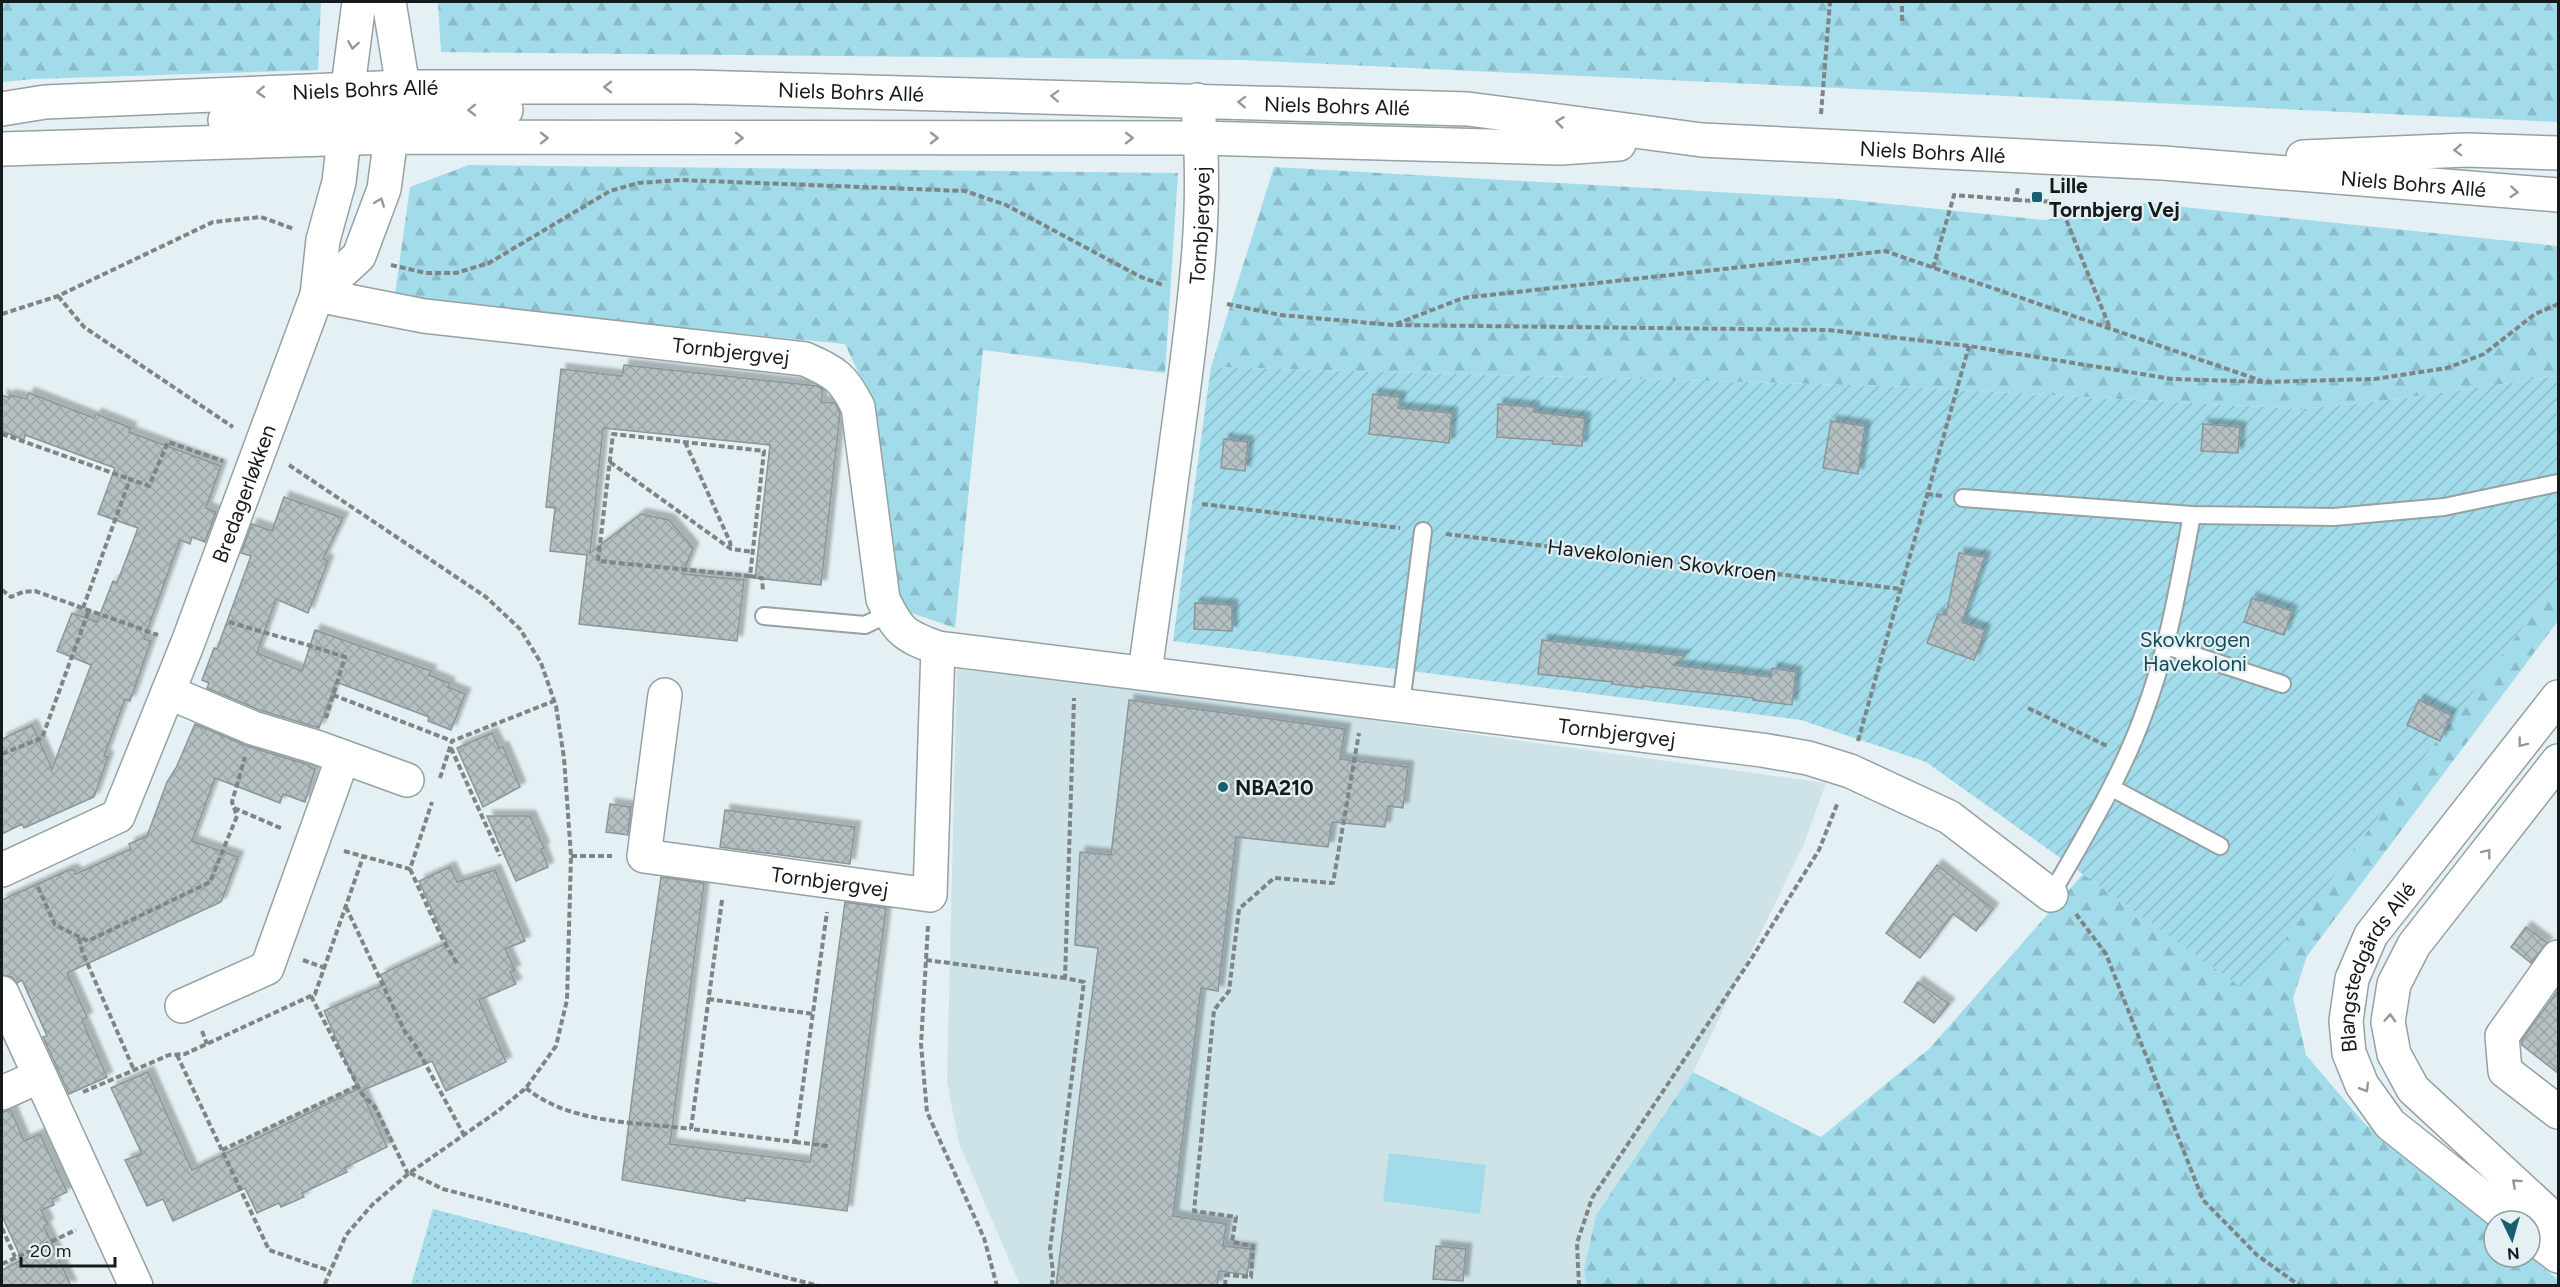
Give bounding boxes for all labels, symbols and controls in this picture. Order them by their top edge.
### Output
one-way arrow [348,40,360,50]
street label: Niels Bohrs Allé [292,75,438,104]
street label: Niels Bohrs Allé [778,77,924,106]
one-way arrow [604,81,613,93]
one-way arrow [256,86,265,99]
one-way arrow [1051,90,1060,103]
street label: Niels Bohrs Allé [1264,91,1410,120]
one-way arrow [1237,95,1246,108]
one-way arrow [467,104,476,116]
one-way arrow [1556,116,1565,128]
one-way arrow [540,132,549,144]
one-way arrow [735,132,744,144]
one-way arrow [930,132,939,144]
one-way arrow [1125,132,1134,144]
street label: Niels Bohrs Allé [1859,135,2006,168]
one-way arrow [2454,144,2463,156]
street label: Niels Bohrs Allé [2340,165,2487,202]
street label: Tornbjergvej [1184,166,1214,286]
place label: Lille Tornbjerg Vej [2049,173,2180,222]
one-way arrow [2510,185,2519,198]
marker: Lille Tornbjerg Vej [2030,190,2044,204]
one-way arrow [372,197,385,207]
street label: Tornbjergvej [671,332,791,370]
street label: Bredagerløkken [206,421,280,566]
street label: Havekolonien Skovkroen [1546,534,1778,586]
park label: Skovkrogen Havekoloni [2140,627,2250,676]
street label: Tornbjergvej [1557,712,1677,752]
one-way arrow [2519,736,2530,747]
place label: NBA210 [1235,775,1314,800]
marker: NBA210 [1216,780,1230,794]
one-way arrow [2479,849,2490,860]
street label: Tornbjergvej [770,861,890,902]
street label: Blangstedgårds Allé [2333,877,2420,1054]
one-way arrow [2383,1013,2396,1022]
one-way arrow [2358,1081,2369,1092]
one-way arrow [2512,1179,2523,1190]
north arrow [2482,1209,2542,1269]
scale bar [21,1230,116,1268]
text: 20 m [30,1240,71,1262]
text: N [2506,1243,2520,1263]

